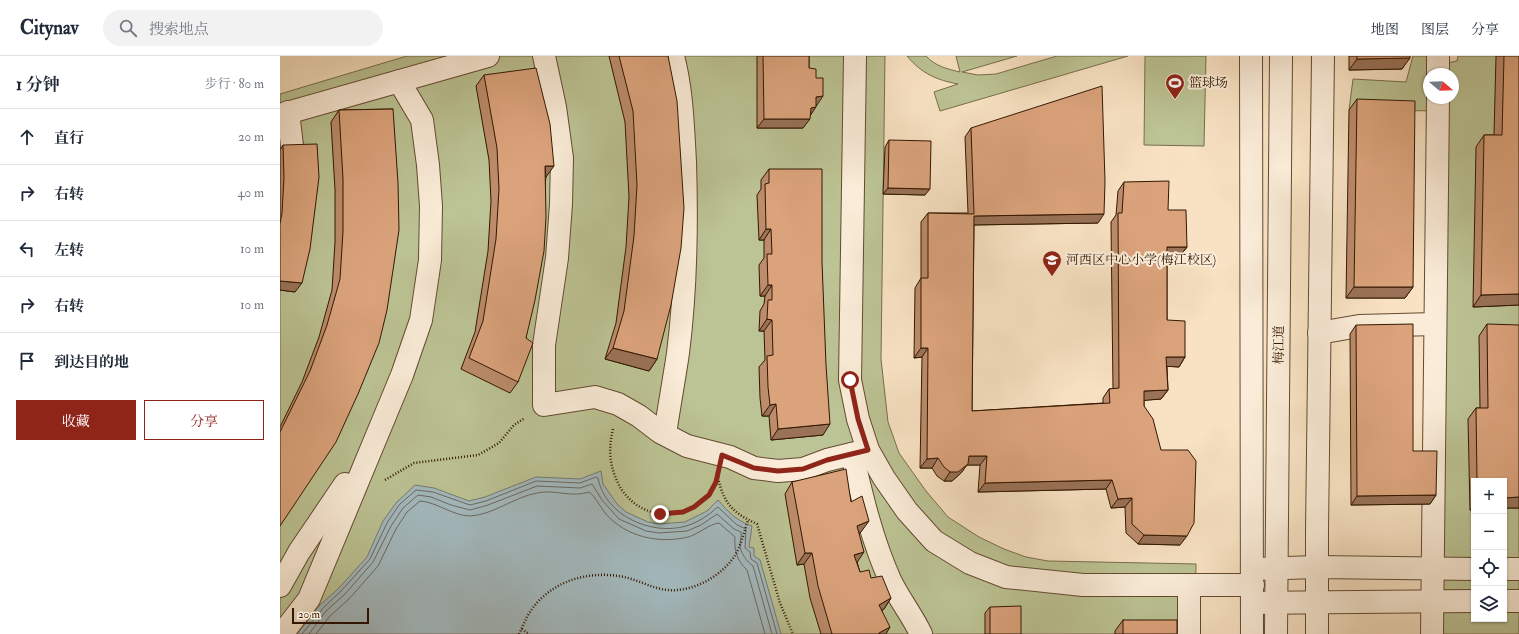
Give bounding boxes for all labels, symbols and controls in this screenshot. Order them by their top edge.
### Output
search box [103,10,383,46]
text: Citynav [20,16,79,40]
icon: search [117,17,139,39]
text: 搜索地点 [149,20,209,39]
text: 地图 [1371,21,1399,38]
text: 图层 [1421,21,1449,38]
text: 分享 [1471,21,1499,38]
north arrow [1423,68,1459,104]
sports icon: 篮球场 [1164,72,1186,100]
text: 1 分钟 [16,74,60,95]
place label: 篮球场 [1189,75,1228,91]
text: 步行 · 80 m [204,76,264,92]
icon: ahead [16,126,38,148]
text: 直行 [54,129,84,148]
text: 20 m [238,129,264,145]
icon: right [16,182,38,204]
text: 右转 [54,185,84,204]
text: 40 m [238,185,264,201]
icon: left [16,238,38,260]
text: 左转 [54,241,84,260]
text: 10 m [240,241,264,257]
school or university icon: 河西区中心小学(梅江校区) [1041,249,1063,277]
place label: 河西区中心小学(梅江校区) [1066,252,1216,268]
icon: right [16,294,38,316]
text: 右转 [54,297,84,316]
text: 10 m [240,297,264,313]
street label: 梅江道 [1271,325,1287,365]
icon: arrive [16,350,38,372]
text: 到达目的地 [54,353,129,372]
route start [841,371,859,389]
button: 收藏 [16,400,136,440]
button: 分享 [144,400,264,440]
map controls [1471,478,1507,622]
button: + [1471,478,1507,514]
route end [651,505,669,523]
button: − [1471,514,1507,550]
button: locate [1471,550,1507,586]
button: layers [1471,586,1507,622]
scale bar [292,606,369,625]
text: 20 m [298,608,320,621]

